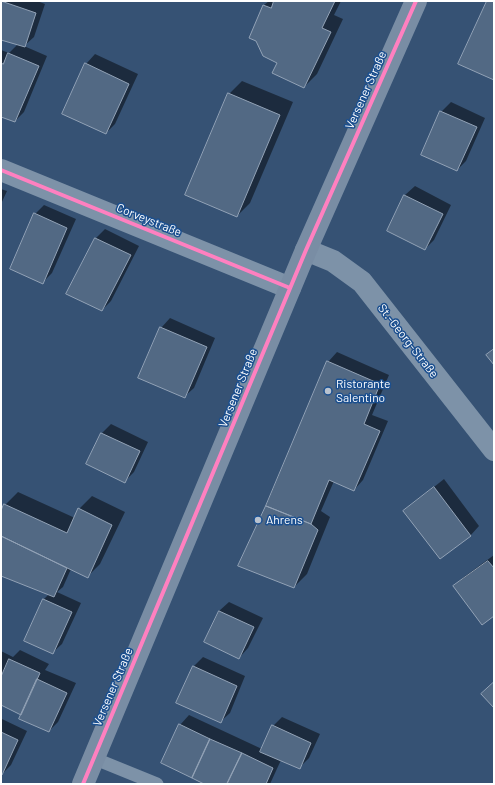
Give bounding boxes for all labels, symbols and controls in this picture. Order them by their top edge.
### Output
street label: Versener Straße [342,49,390,131]
street label: Corveystraße [114,200,184,240]
street label: St.-Georg-Straße [375,301,441,381]
street label: Versener Straße [216,346,260,430]
place label: Ristorante Salentino [336,377,390,405]
marker: Ristorante Salentino [323,386,333,396]
place label: Ahrens [266,513,303,527]
marker: Ahrens [253,515,263,525]
street label: Versener Straße [90,646,136,728]

